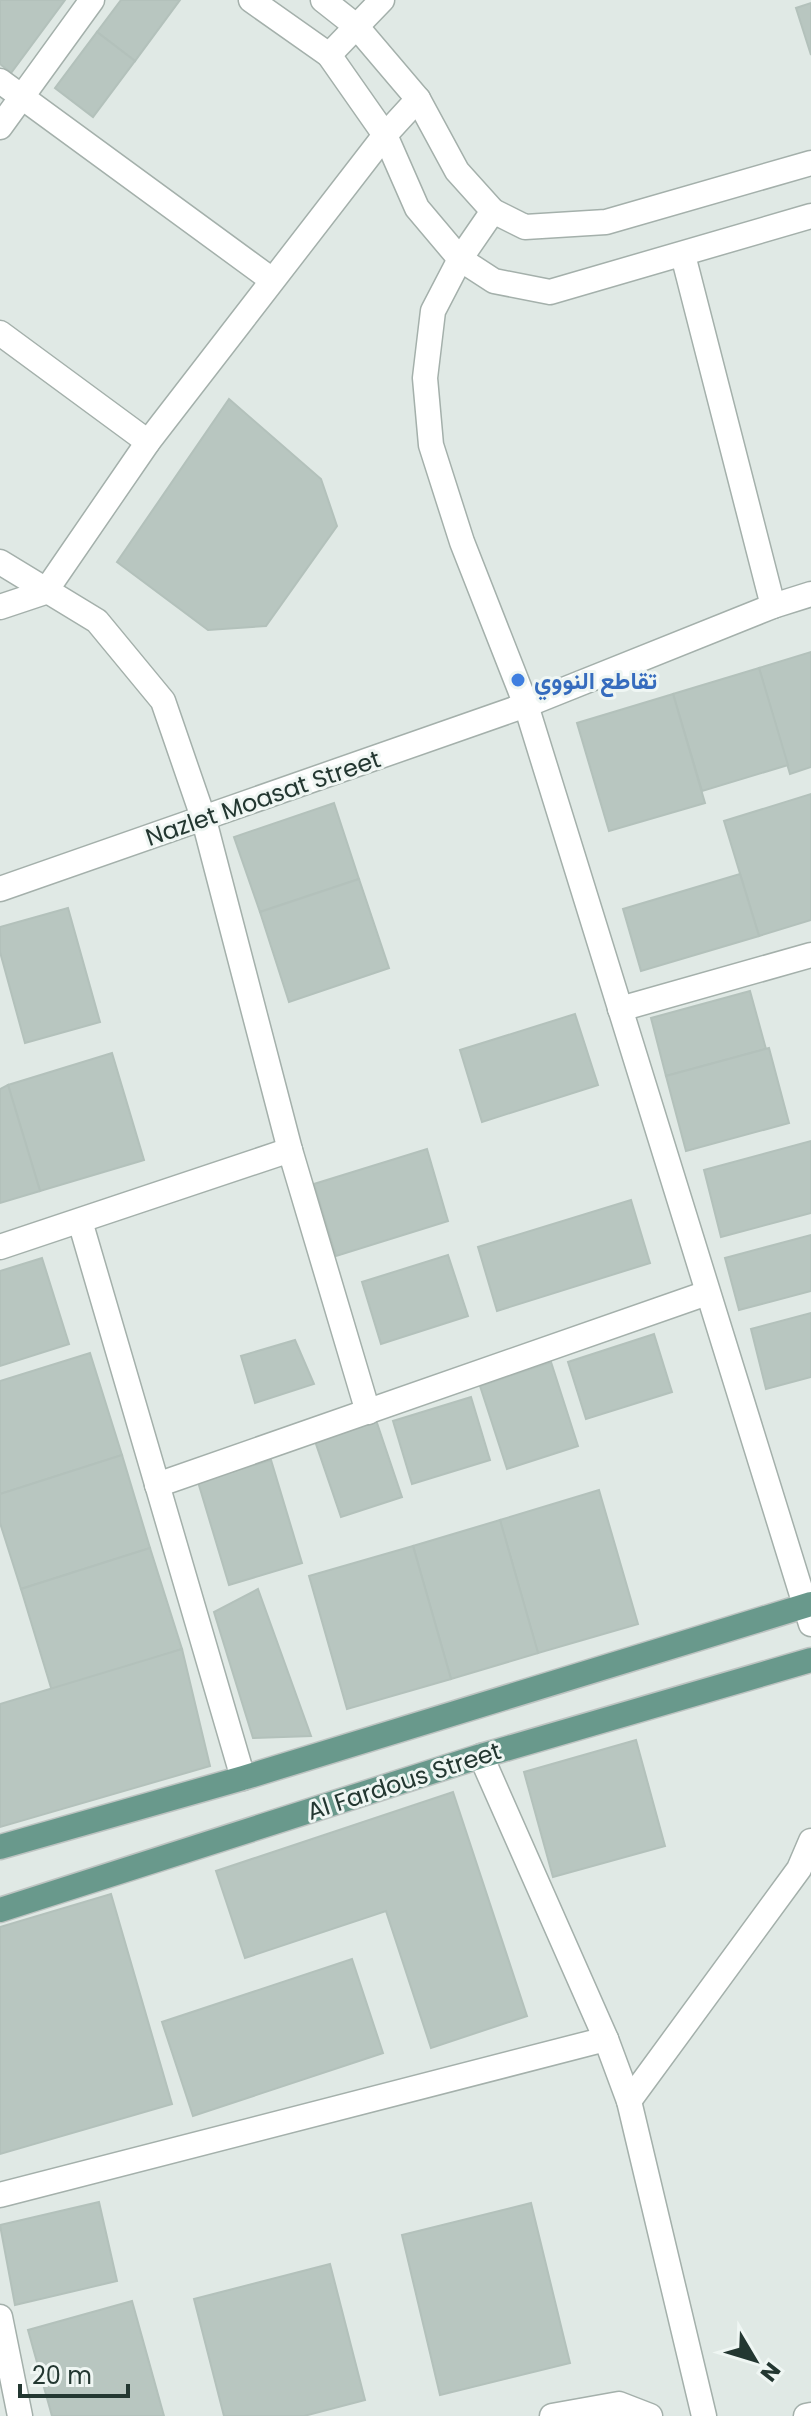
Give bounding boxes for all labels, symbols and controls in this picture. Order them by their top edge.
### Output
place label: تقاطع النووي [534,664,657,701]
marker: تقاطع النووي [509,671,527,689]
street label: Nazlet Moasat Street [141,742,385,854]
street label: Al Fardous Street [303,1734,505,1828]
north arrow [715,2320,795,2400]
scale bar [20,2348,128,2398]
text: N [753,2356,788,2388]
text: 20 m [32,2359,92,2392]

